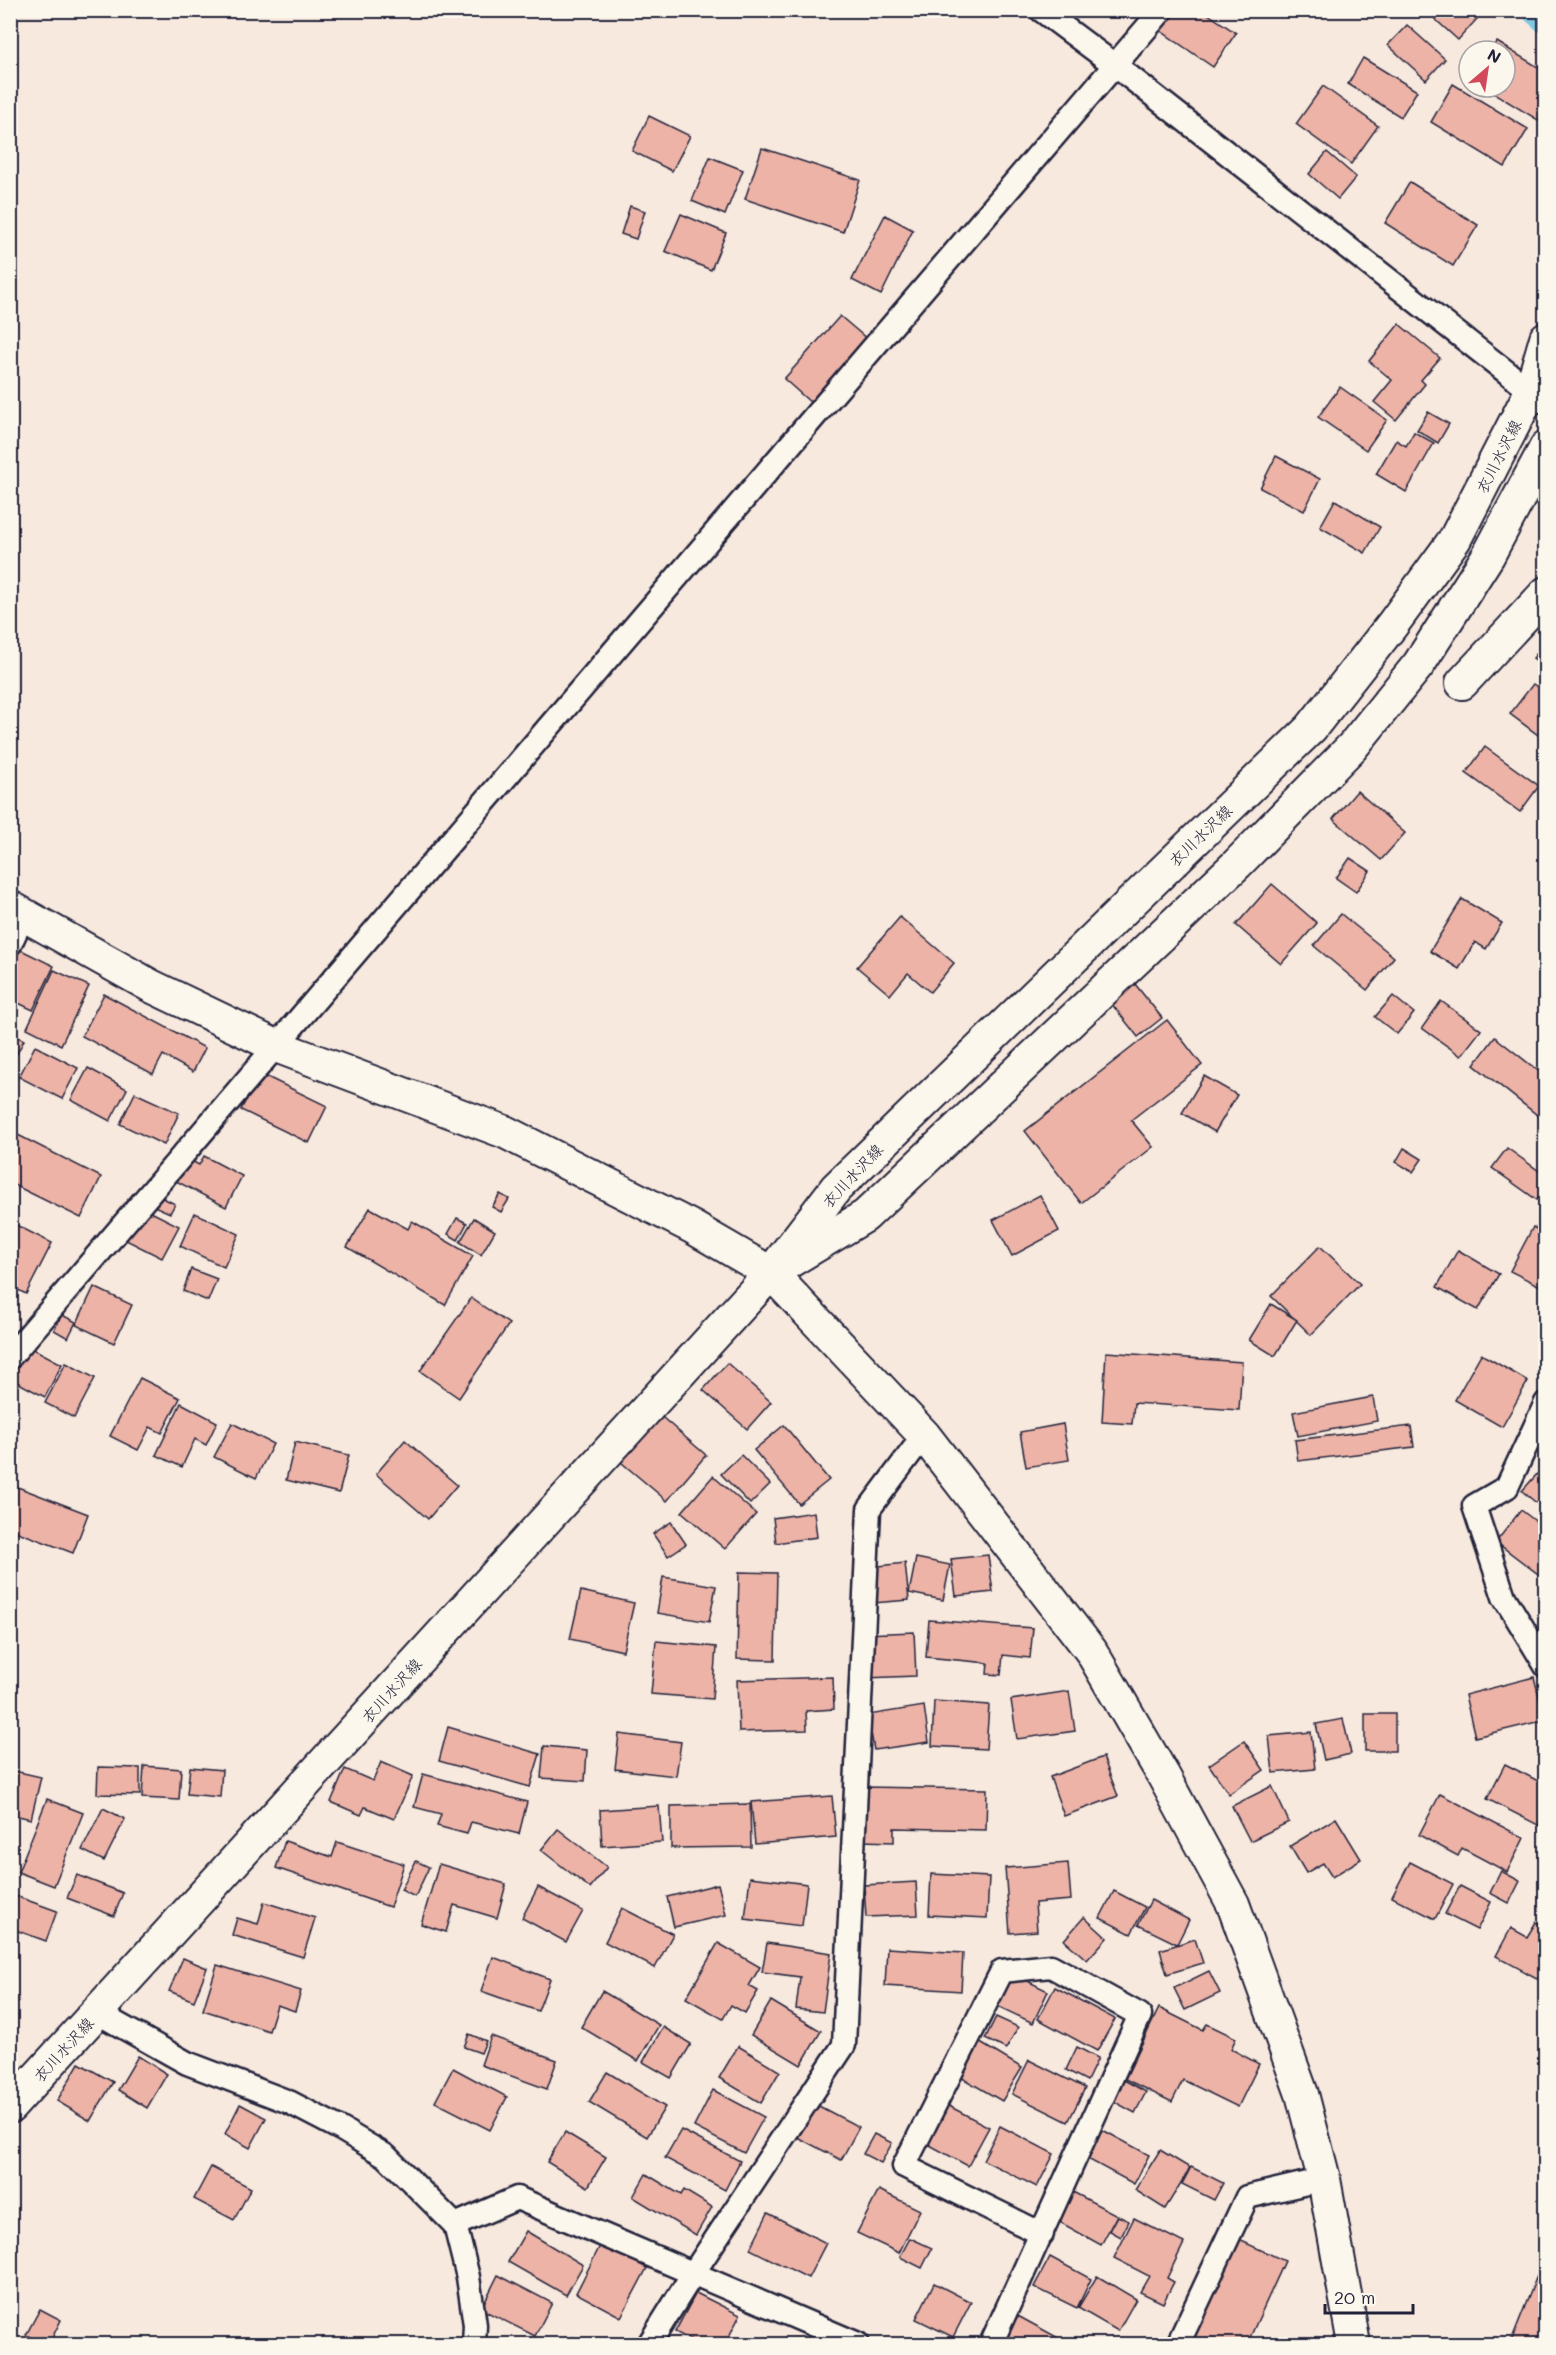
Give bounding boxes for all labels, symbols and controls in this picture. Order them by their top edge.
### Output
north arrow [1457,39,1517,99]
text: N [1484,43,1505,68]
street label: 衣川水沢線 [1470,416,1526,496]
street label: 衣川水沢線 [1164,800,1236,870]
street label: 衣川水沢線 [817,1139,887,1211]
street label: 衣川水沢線 [356,1653,426,1727]
street label: 衣川水沢線 [28,2012,98,2086]
scale bar [1325,2277,1414,2315]
text: 20 m [1334,2285,1375,2309]

